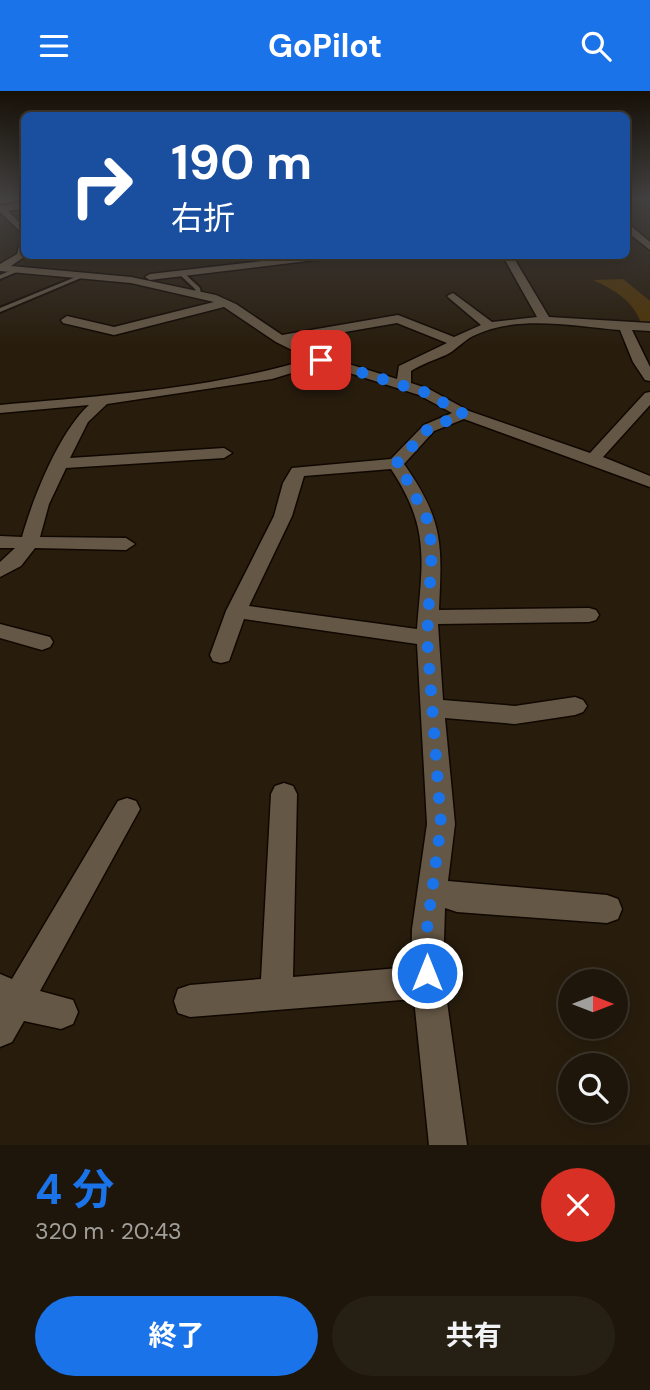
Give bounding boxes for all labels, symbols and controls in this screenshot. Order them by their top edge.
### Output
text: GoPilot [268,25,382,67]
icon: menu [35,27,73,65]
icon: search [577,27,615,65]
text: 190 m [171,130,312,194]
icon: right [56,140,147,231]
text: 右折 [171,197,235,239]
pin [291,330,351,390]
icon: arrive [302,341,340,379]
position arrow [390,936,464,1010]
north arrow [558,969,628,1039]
map controls [558,969,628,1123]
button: search [558,1053,628,1123]
text: 4 分 [35,1162,114,1217]
button: close [541,1168,615,1242]
text: 320 m · 20:43 [35,1216,182,1246]
button: 終了 [35,1296,318,1376]
button: 共有 [332,1296,615,1376]

